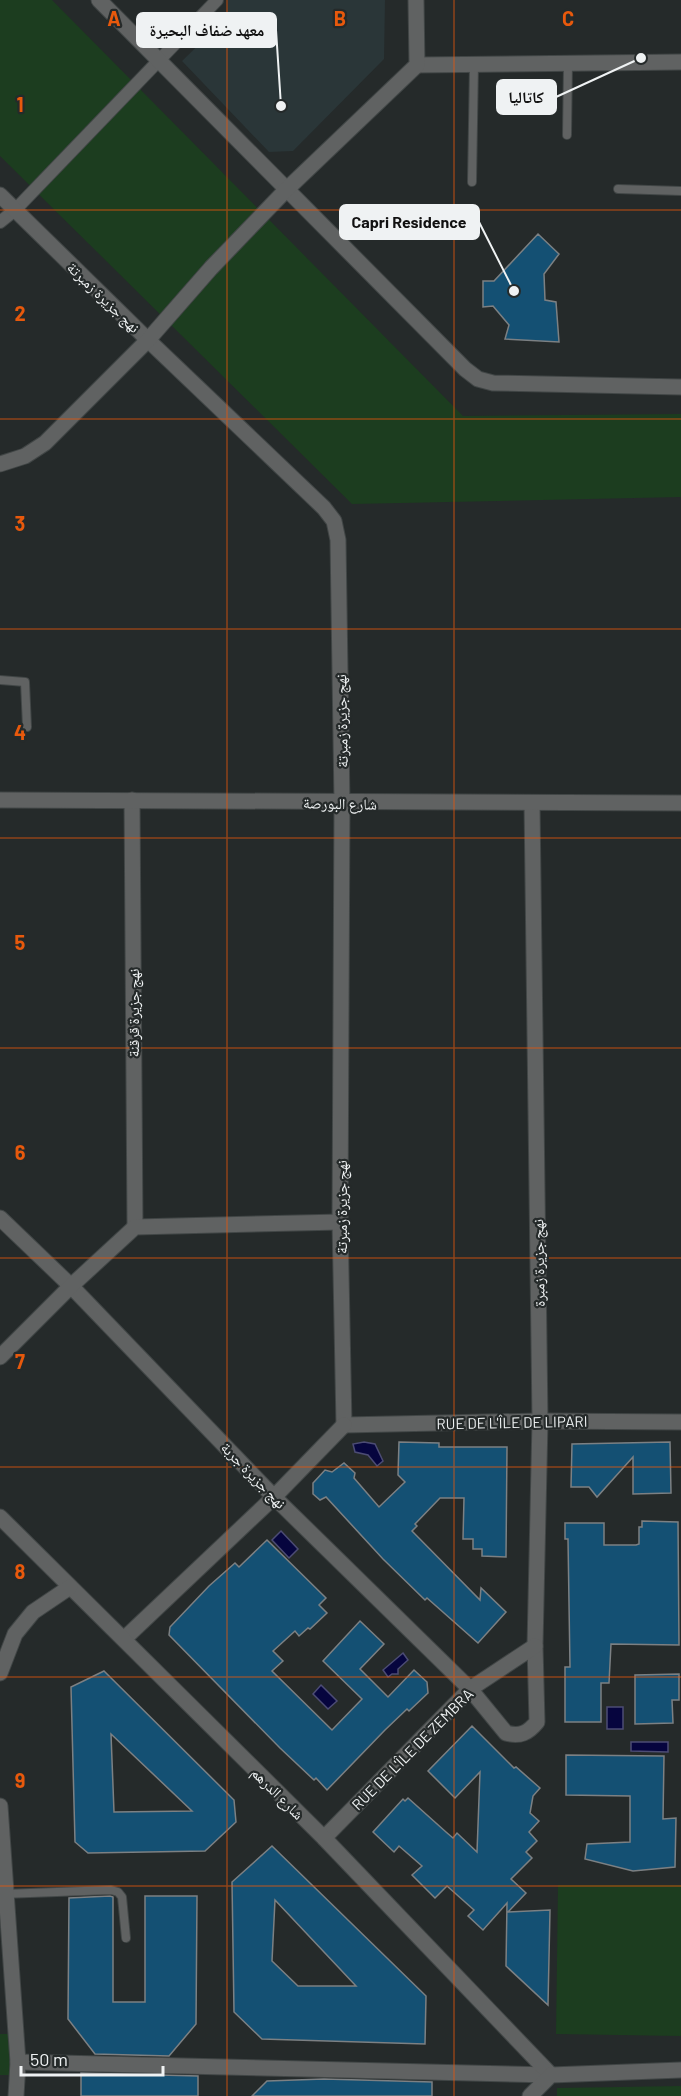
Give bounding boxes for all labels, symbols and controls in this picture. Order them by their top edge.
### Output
text: A [107,6,121,30]
text: B [334,6,346,30]
text: C [562,6,574,30]
callout: معهد ضفاف البحيرة [137,13,276,47]
text: معهد ضفاف البحيرة [150,20,264,40]
callout: كاتاليا [497,80,556,114]
text: كاتاليا [508,87,544,106]
text: 1 [16,92,24,116]
callout: Capri Residence [340,205,479,239]
text: Capri Residence [352,212,467,231]
street label: نهج جزيرة زمبرتة [63,258,144,337]
text: 2 [14,301,26,325]
text: 3 [15,511,25,535]
street label: نهج جزيرة زمبرتة [331,674,353,768]
text: 4 [14,720,26,744]
street label: شارع البورصة [303,793,377,815]
text: 5 [15,930,26,954]
street label: نهج جزيرة قرقنة [124,969,144,1057]
text: 6 [15,1140,26,1164]
street label: نهج جزيرة زمبرتة [332,1160,352,1254]
street label: نهج جزيرة زمبرة [528,1219,550,1307]
text: 7 [15,1349,25,1373]
street label: RUE DE L'ÎLE DE LIPARI [436,1412,588,1432]
street label: نهج جزيرة جربة [216,1438,290,1513]
text: 8 [15,1559,26,1583]
street label: RUE DE L'ÎLE DE ZEMBRA [348,1685,476,1813]
street label: شارع الدرهم [247,1763,308,1824]
text: 9 [15,1768,25,1792]
scale bar [21,2039,164,2077]
text: 50 m [30,2048,68,2070]

